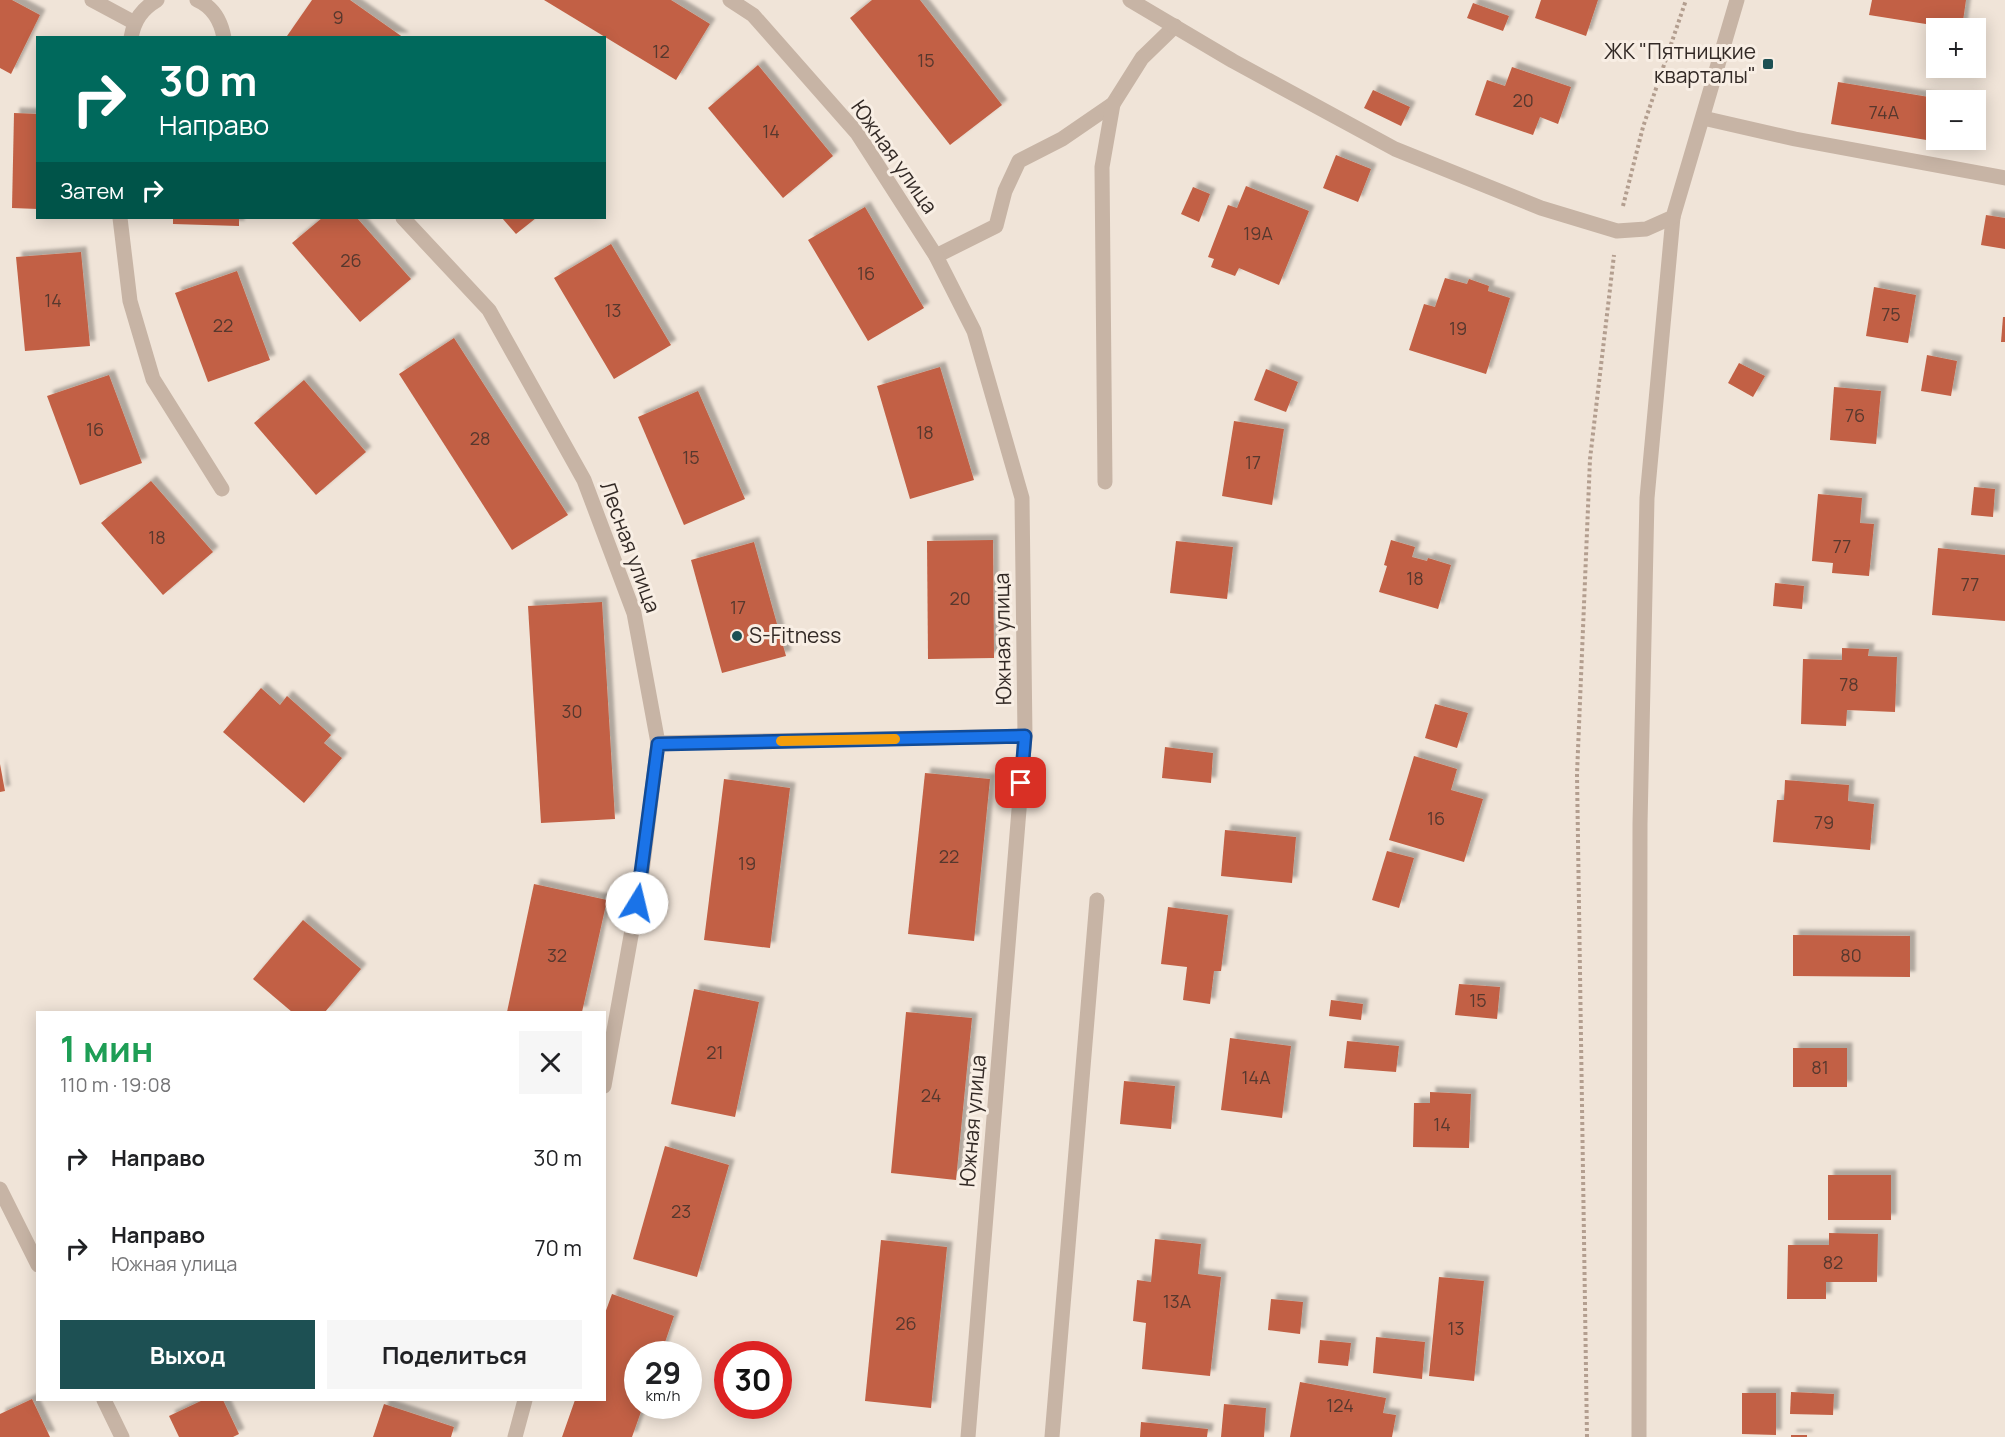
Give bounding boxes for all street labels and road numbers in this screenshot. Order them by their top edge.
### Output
street label: Южная улица [845,94,944,219]
street label: Лесная улица [594,477,668,616]
street label: Южная улица [987,572,1017,706]
street label: Южная улица [952,1054,992,1188]

